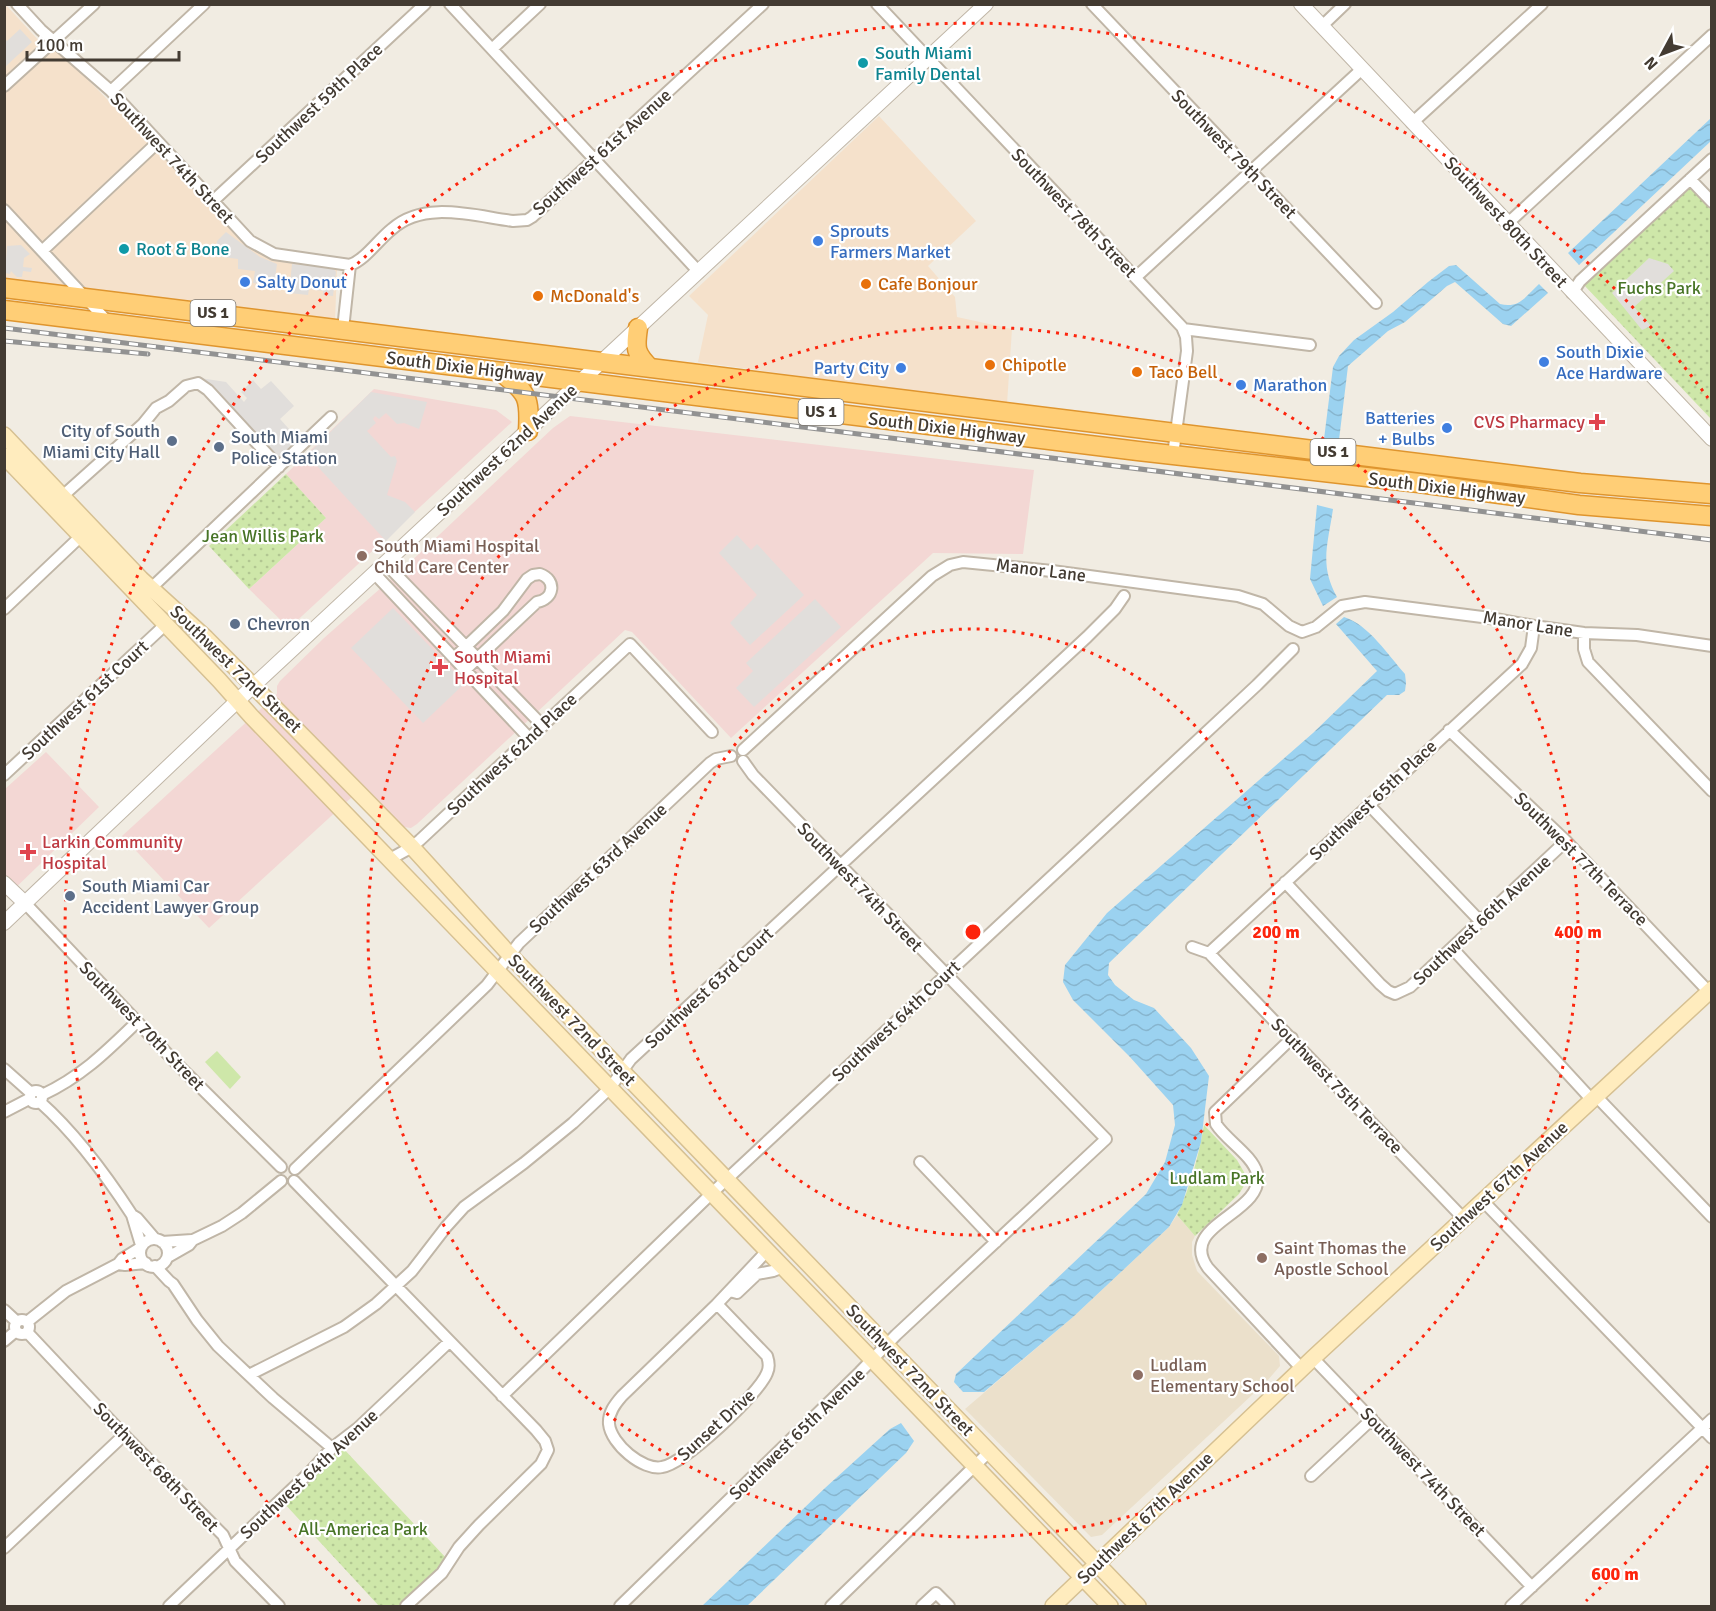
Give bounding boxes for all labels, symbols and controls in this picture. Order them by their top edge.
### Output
scale bar [27,24,178,62]
north arrow [1632,24,1692,84]
text: 100 m [36,34,83,56]
street label: Southwest 59th Place [251,38,387,168]
place label: South Miami Family Dental [875,42,981,85]
text: N [1640,52,1663,74]
marker: South Miami Family Dental [856,56,870,70]
street label: Southwest 61st Avenue [528,84,676,220]
street label: Southwest 79th Street [1167,85,1301,223]
street label: Southwest 74th Street [106,88,238,228]
street label: Southwest 78th Street [1007,144,1141,282]
street label: Southwest 80th Street [1440,152,1572,292]
place label: Sprouts Farmers Market [830,220,951,263]
marker: Sprouts Farmers Market [811,234,825,248]
place label: Root & Bone [136,238,230,260]
marker: Root & Bone [117,242,131,256]
place label: Salty Donut [257,271,347,293]
place label: Cafe Bonjour [878,273,978,295]
marker: Salty Donut [238,275,252,289]
marker: Cafe Bonjour [859,277,873,291]
park label: Fuchs Park [1617,277,1701,299]
place label: McDonald's [550,285,639,307]
marker: McDonald's [531,289,545,303]
road number: US 1 [190,300,236,326]
place label: South Dixie Ace Hardware [1556,341,1663,384]
street label: South Dixie Highway [385,346,545,388]
place label: Chipotle [1002,354,1067,376]
marker: South Dixie Ace Hardware [1537,355,1551,369]
place label: Party City [814,357,890,379]
marker: Chipotle [983,358,997,372]
marker: Party City [894,361,908,375]
place label: Taco Bell [1149,361,1218,383]
marker: Taco Bell [1130,365,1144,379]
place label: Marathon [1253,374,1327,396]
marker: Marathon [1234,378,1248,392]
street label: Southwest 62nd Avenue [432,379,582,521]
road number: US 1 [798,399,844,425]
street label: South Dixie Highway [867,407,1027,449]
place label: Batteries + Bulbs [1365,407,1435,450]
place label: CVS Pharmacy [1474,411,1586,433]
marker: CVS Pharmacy [1590,415,1604,429]
place label: City of South Miami City Hall [42,420,160,463]
marker: Batteries + Bulbs [1440,421,1454,435]
place label: South Miami Police Station [231,426,337,469]
marker: City of South Miami City Hall [165,434,179,448]
road number: US 1 [1310,439,1356,465]
marker: South Miami Police Station [212,440,226,454]
street label: South Dixie Highway [1367,467,1527,509]
park label: Jean Willis Park [202,525,324,547]
place label: South Miami Hospital Child Care Center [374,535,539,578]
marker: South Miami Hospital Child Care Center [355,549,369,563]
street label: Manor Lane [995,554,1087,586]
street label: Southwest 72nd Street [166,600,306,738]
street label: Manor Lane [1482,606,1574,642]
place label: Chevron [247,613,310,635]
marker: Chevron [228,617,242,631]
street label: Southwest 61st Court [17,635,153,765]
place label: South Miami Hospital [454,646,551,689]
marker: South Miami Hospital [431,658,449,676]
street label: Southwest 62nd Place [442,688,582,820]
street label: Southwest 65th Place [1305,735,1441,865]
street label: Southwest 77th Terrace [1509,787,1653,931]
street label: Southwest 63rd Avenue [524,798,672,938]
street label: Southwest 74th Street [793,818,927,956]
place label: Larkin Community Hospital [42,831,183,874]
marker: Larkin Community Hospital [19,843,37,861]
street label: Southwest 66th Avenue [1408,850,1556,990]
place label: South Miami Car Accident Lawyer Group [82,875,259,918]
marker: South Miami Car Accident Lawyer Group [63,889,77,903]
text: 200 m [1252,921,1300,943]
text: 400 m [1554,921,1602,943]
centre of rings [963,922,983,942]
street label: Southwest 63rd Court [640,923,778,1053]
street label: Southwest 72nd Street [503,950,641,1090]
street label: Southwest 64th Court [827,956,965,1086]
street label: Southwest 70th Street [75,957,209,1095]
street label: Southwest 75th Terrace [1266,1013,1408,1159]
street label: Southwest 67th Avenue [1425,1116,1573,1256]
park label: Ludlam Park [1169,1167,1265,1189]
place label: Saint Thomas the Apostle School [1274,1237,1407,1280]
marker: Saint Thomas the Apostle School [1255,1251,1269,1265]
street label: Southwest 72nd Street [841,1300,979,1440]
place label: Ludlam Elementary School [1150,1354,1295,1397]
street label: Southwest 65th Avenue [724,1363,870,1505]
marker: Ludlam Elementary School [1131,1368,1145,1382]
street label: Sunset Drive [673,1384,759,1466]
street label: Southwest 68th Street [89,1398,223,1536]
street label: Southwest 74th Street [1356,1403,1490,1541]
street label: Southwest 64th Avenue [235,1404,383,1544]
street label: Southwest 67th Avenue [1072,1447,1218,1589]
park label: All-America Park [298,1518,428,1540]
text: 600 m [1591,1563,1639,1585]

